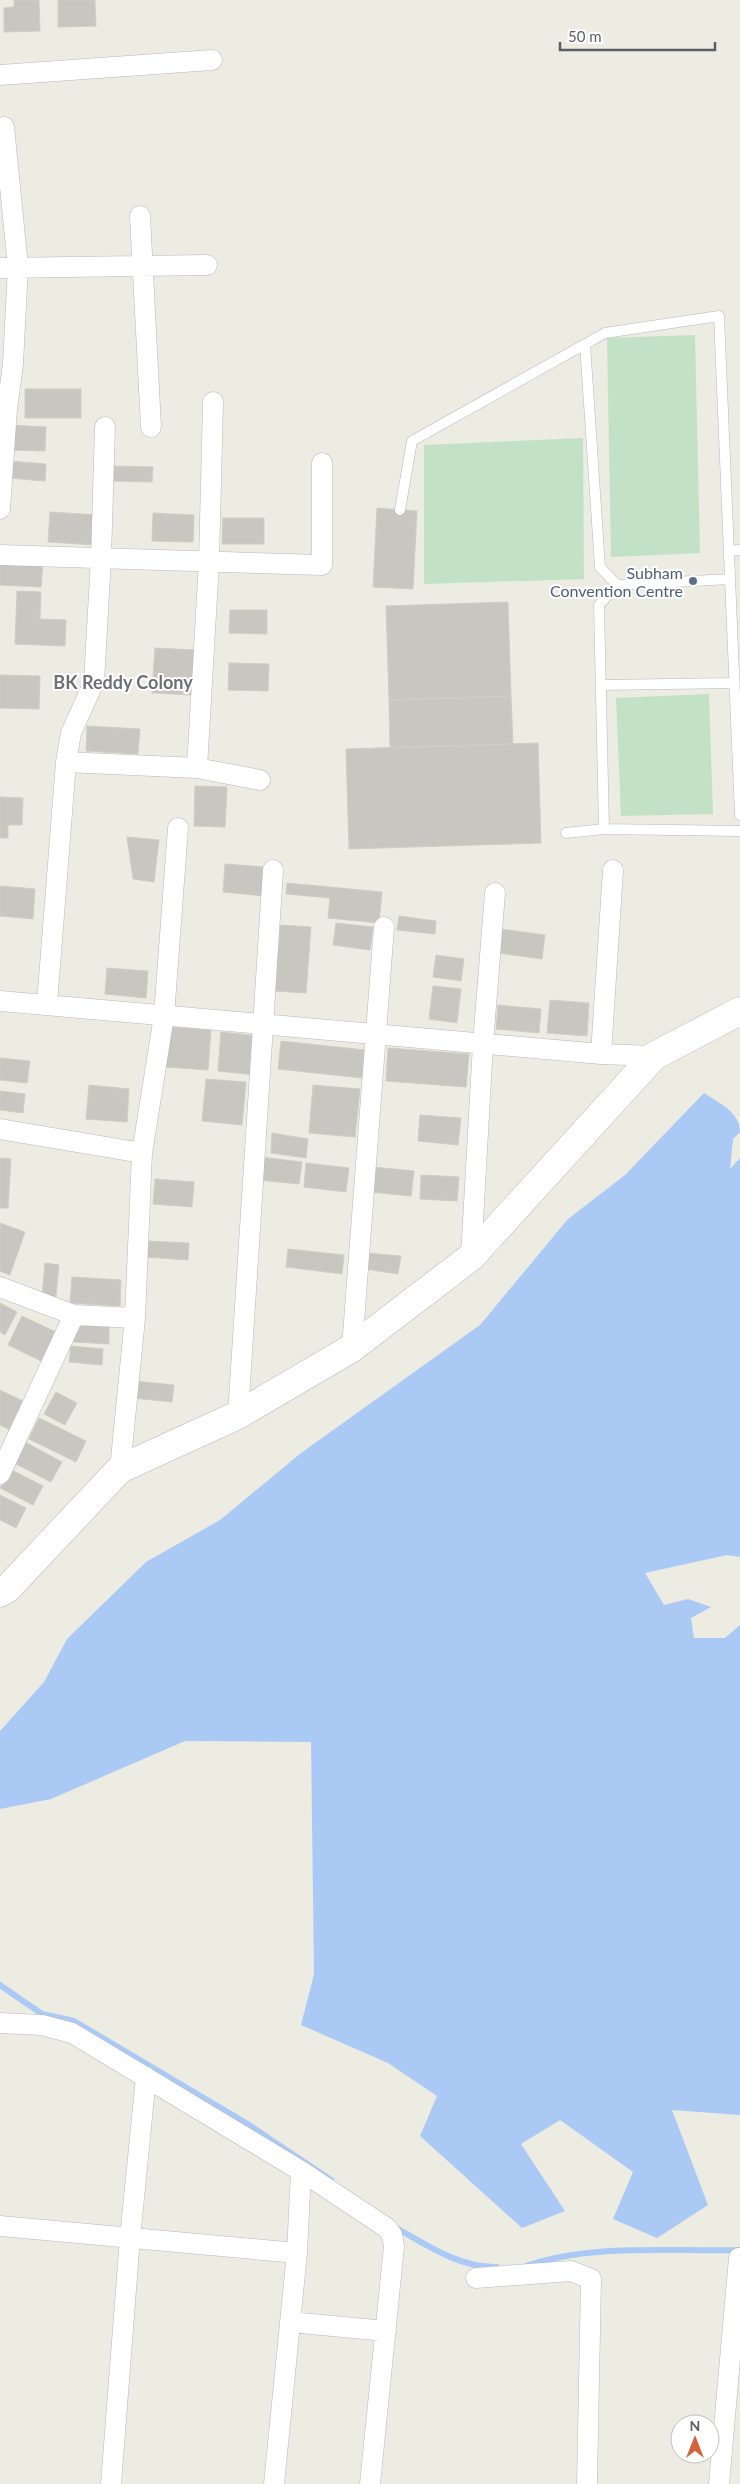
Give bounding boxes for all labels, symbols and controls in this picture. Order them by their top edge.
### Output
scale bar [560,20,715,52]
text: 50 m [568,27,602,45]
place label: Subham Convention Centre [550,563,683,600]
marker: Subham Convention Centre [687,575,699,587]
district label: BK Reddy Colony [53,671,193,693]
north arrow [670,2414,720,2464]
text: N [690,2417,700,2434]

